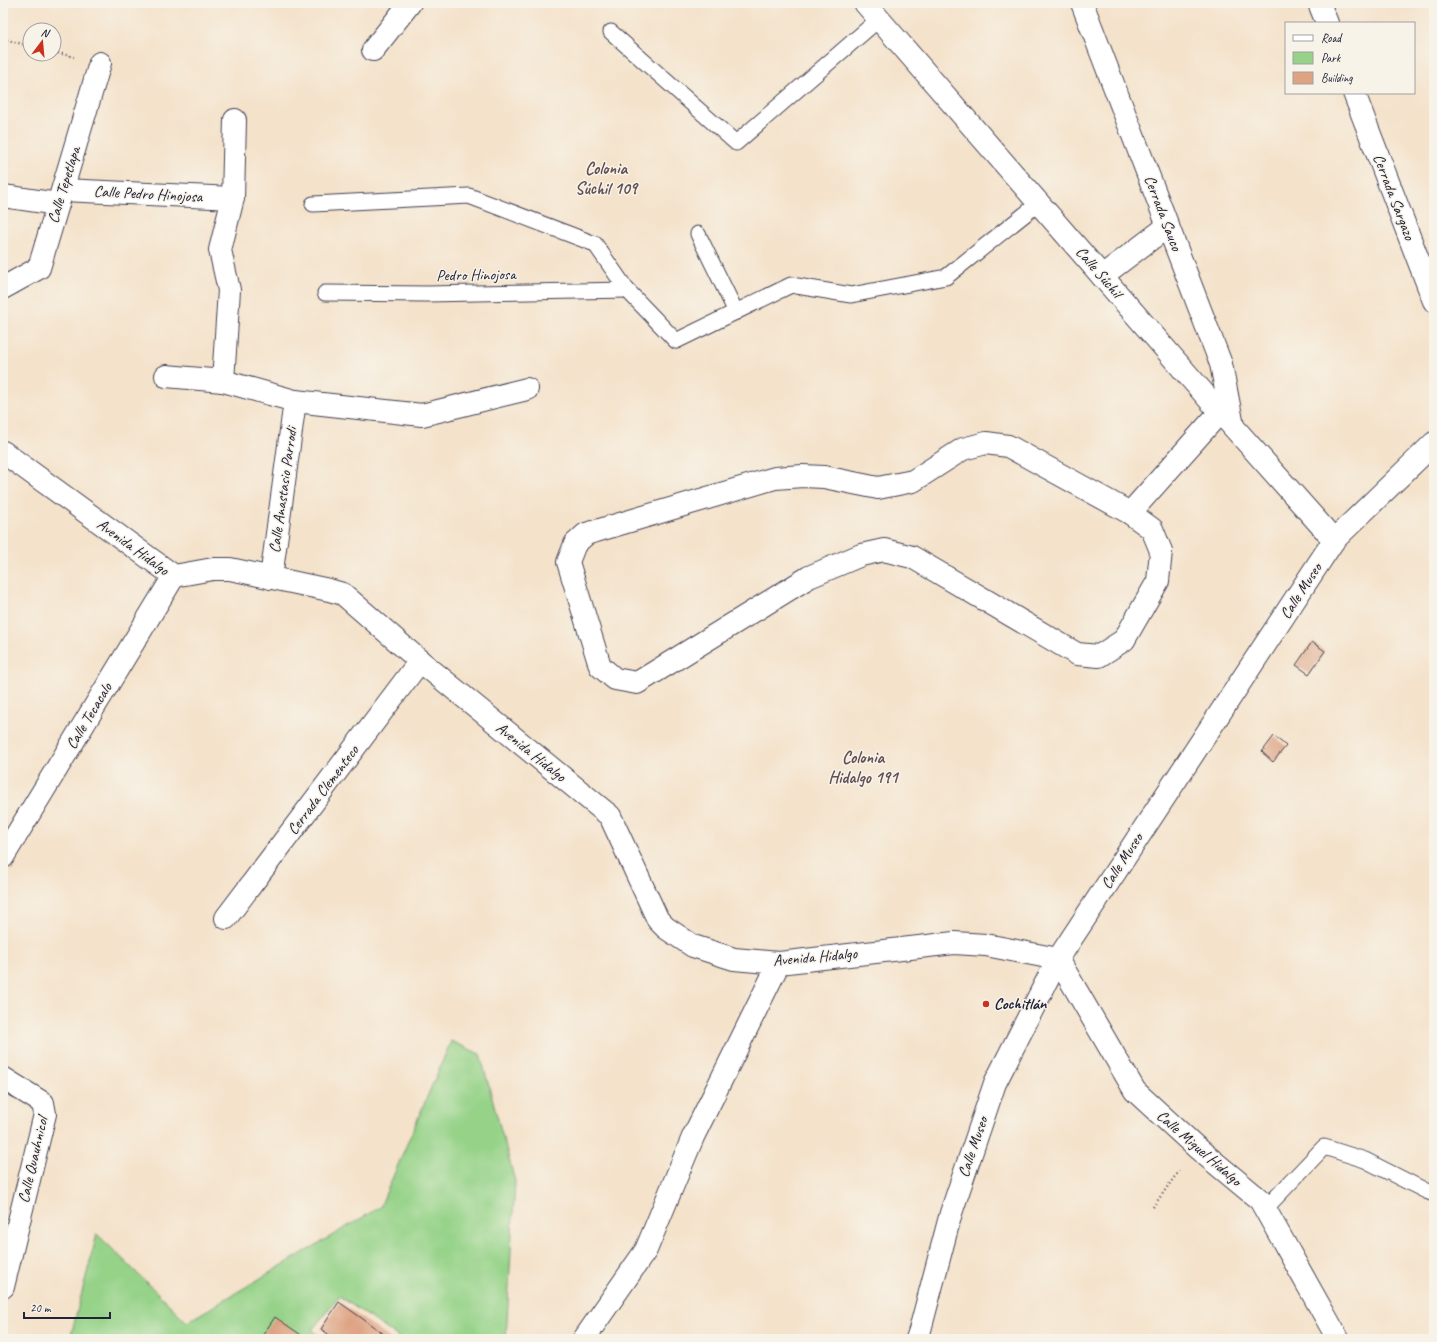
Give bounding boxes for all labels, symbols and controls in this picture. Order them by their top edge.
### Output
north arrow [22,22,62,62]
legend [1285,22,1415,94]
text: N [40,25,52,41]
text: Road [1321,30,1343,46]
text: Park [1321,50,1342,66]
text: Building [1321,70,1353,86]
street label: Calle Tepetlapa [43,143,86,226]
street label: Cerrada Sargazo [1368,151,1420,244]
district label: Colonia Súchil 109 [575,158,640,199]
street label: Cerrada Sauco [1139,172,1187,255]
street label: Calle Pedro Hinojosa [93,181,204,207]
street label: Calle Súchil [1071,242,1129,304]
street label: Pedro Hinojosa [436,264,517,286]
street label: Calle Anastasio Parrodi [264,424,302,554]
street label: Avenida Hidalgo [93,514,174,581]
street label: Calle Museo [1276,557,1328,623]
street label: Calle Tecacalo [61,678,117,753]
street label: Avenida Hidalgo [492,718,571,787]
street label: Cerrada Clementeco [283,740,364,839]
district label: Colonia Hidalgo 191 [828,747,900,788]
street label: Calle Museo [1097,827,1149,893]
street label: Avenida Hidalgo [772,943,859,971]
place label: Cochitlán [994,994,1047,1014]
marker: Cochitlán [981,999,991,1009]
street label: Calle Miguel Hidalgo [1152,1106,1247,1192]
street label: Calle Quauhnicol [13,1112,53,1205]
street label: Calle Museo [953,1112,993,1180]
scale bar [24,1294,110,1320]
text: 20 m [30,1300,52,1316]

